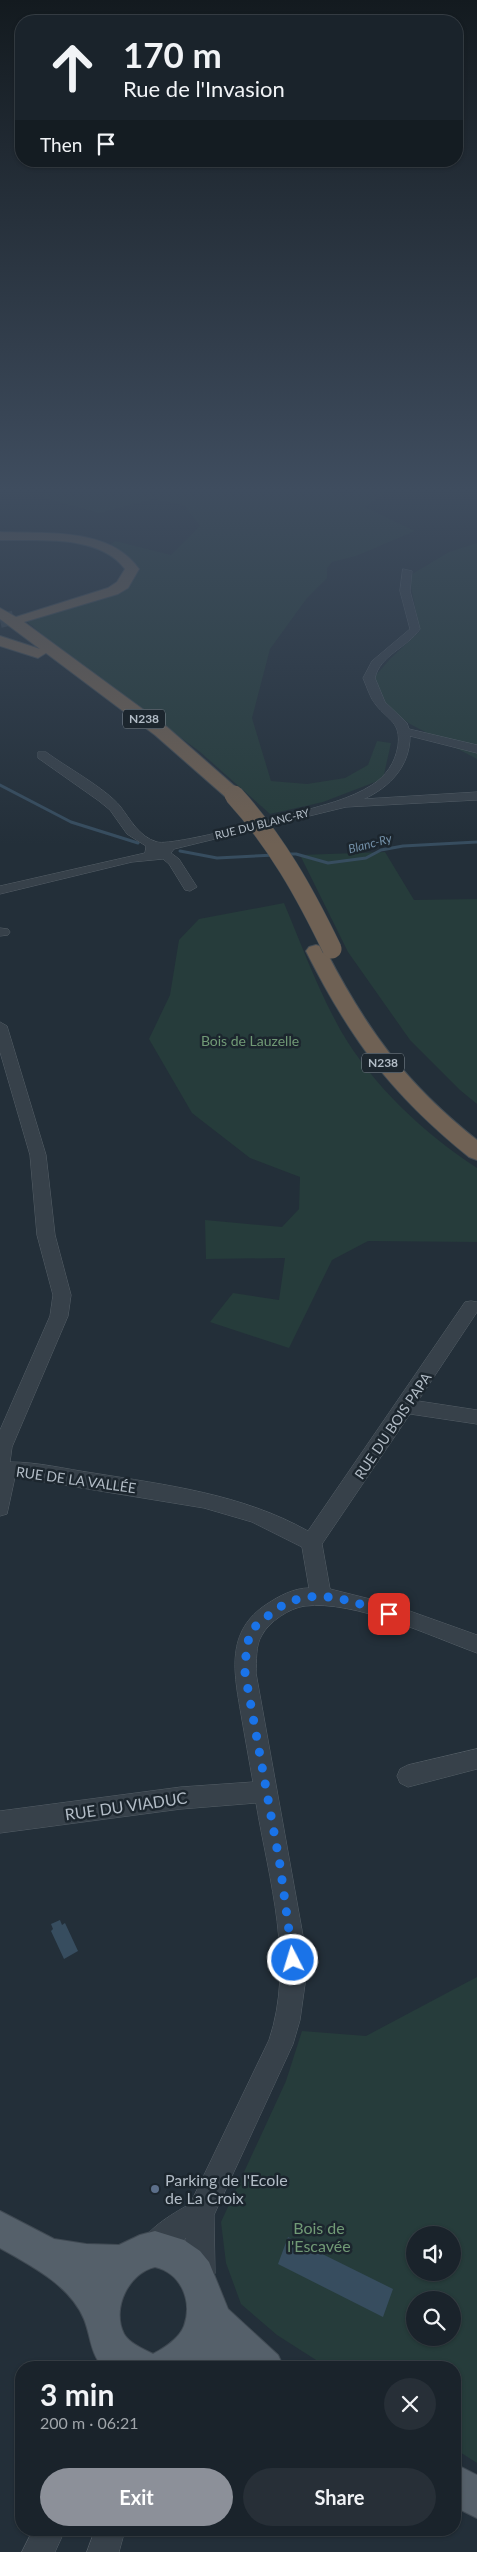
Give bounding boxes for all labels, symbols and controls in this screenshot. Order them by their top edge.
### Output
text: 170 m [123,33,222,75]
icon: ahead [40,35,105,100]
text: Rue de l'Invasion [123,75,285,102]
icon: arrive [92,130,120,158]
text: Then [40,133,82,156]
road number: N238 [123,710,165,729]
street label: RUE DU BLANC-RY [213,805,311,842]
water label: Blanc-Ry [346,830,393,857]
park label: Bois de Lauzelle [201,1032,299,1049]
road number: N238 [362,1054,404,1072]
street label: RUE DU BOIS PAPA [351,1369,435,1482]
street label: RUE DE LA VALLÉE [15,1463,137,1496]
pin [368,1593,410,1635]
icon: arrive [375,1600,403,1628]
street label: RUE DU VIADUC [64,1787,189,1823]
position arrow [266,1933,318,1985]
place label: Parking de l'Ecole de La Croix [165,2170,288,2207]
marker: Parking de l'Ecole de La Croix [149,2183,161,2195]
park label: Bois de l'Escavée [287,2218,351,2255]
map controls [406,2226,461,2346]
button: sound [406,2226,461,2281]
button: search [406,2291,461,2346]
text: 3 min [40,2376,114,2412]
button: close [384,2378,436,2430]
text: 200 m · 06:21 [40,2413,139,2432]
button: Exit [40,2468,233,2526]
button: Share [243,2468,436,2526]

